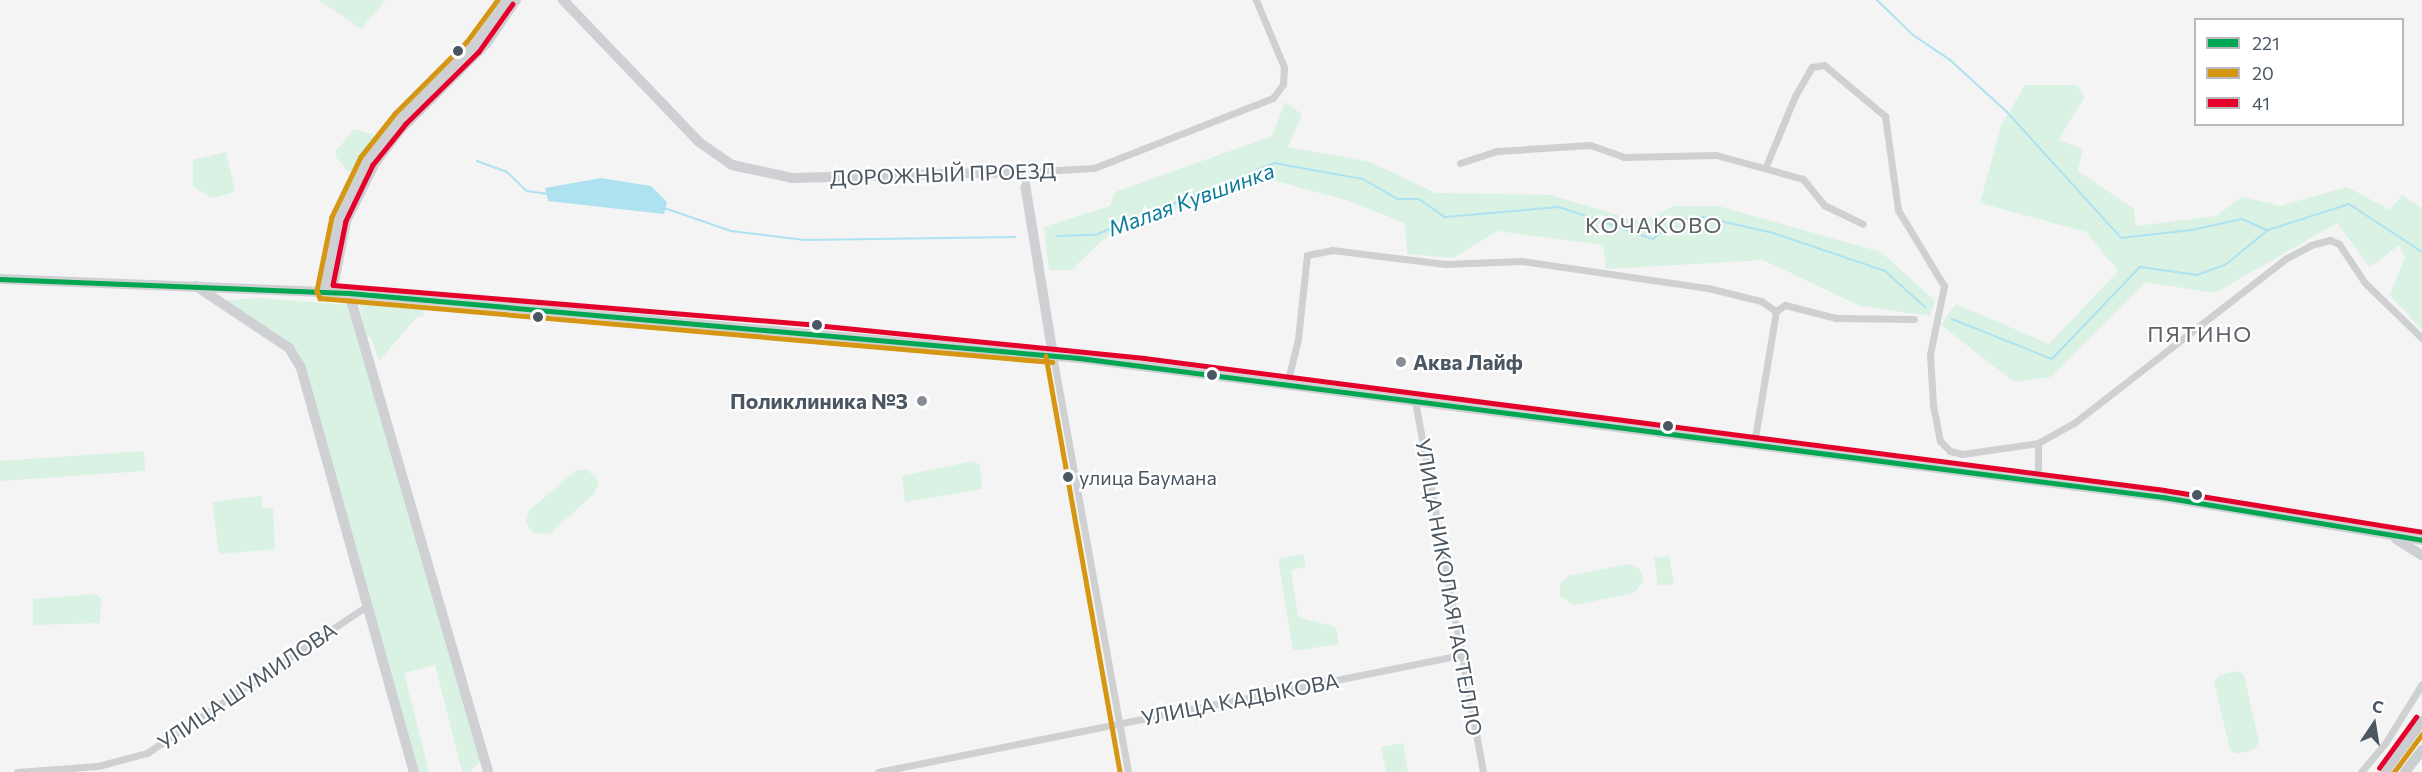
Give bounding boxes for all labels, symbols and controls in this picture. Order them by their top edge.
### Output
legend [2194,18,2404,126]
text: 221 [2252,32,2280,54]
unlabelled marker [452,45,464,57]
text: 20 [2252,62,2274,84]
text: 41 [2252,92,2270,114]
street label: ДОРОЖНЫЙ ПРОЕЗД [830,157,1056,191]
water label: Малая Кувшинка [1104,157,1278,241]
district label: КОЧАКОВО [1585,212,1723,238]
unlabelled marker [532,311,544,323]
unlabelled marker [811,319,823,331]
district label: ПЯТИНО [2147,321,2253,347]
place label: Аква Лайф [1413,349,1523,375]
marker: Аква Лайф [1394,355,1408,369]
unlabelled marker [1206,369,1218,381]
place label: Поликлиника №3 [730,388,908,414]
marker: Поликлиника №3 [913,392,931,410]
unlabelled marker [1662,420,1674,432]
street label: УЛИЦА НИКОЛАЯ ГАСТЕЛЛО [1410,436,1488,738]
place label: улица Баумана [1079,465,1217,489]
marker: улица Баумана [1062,471,1074,483]
unlabelled marker [2191,489,2203,501]
street label: УЛИЦА ШУМИЛОВА [153,617,341,755]
street label: УЛИЦА КАДЫКОВА [1139,667,1341,731]
north arrow [2344,694,2404,754]
text: С [2371,695,2385,716]

